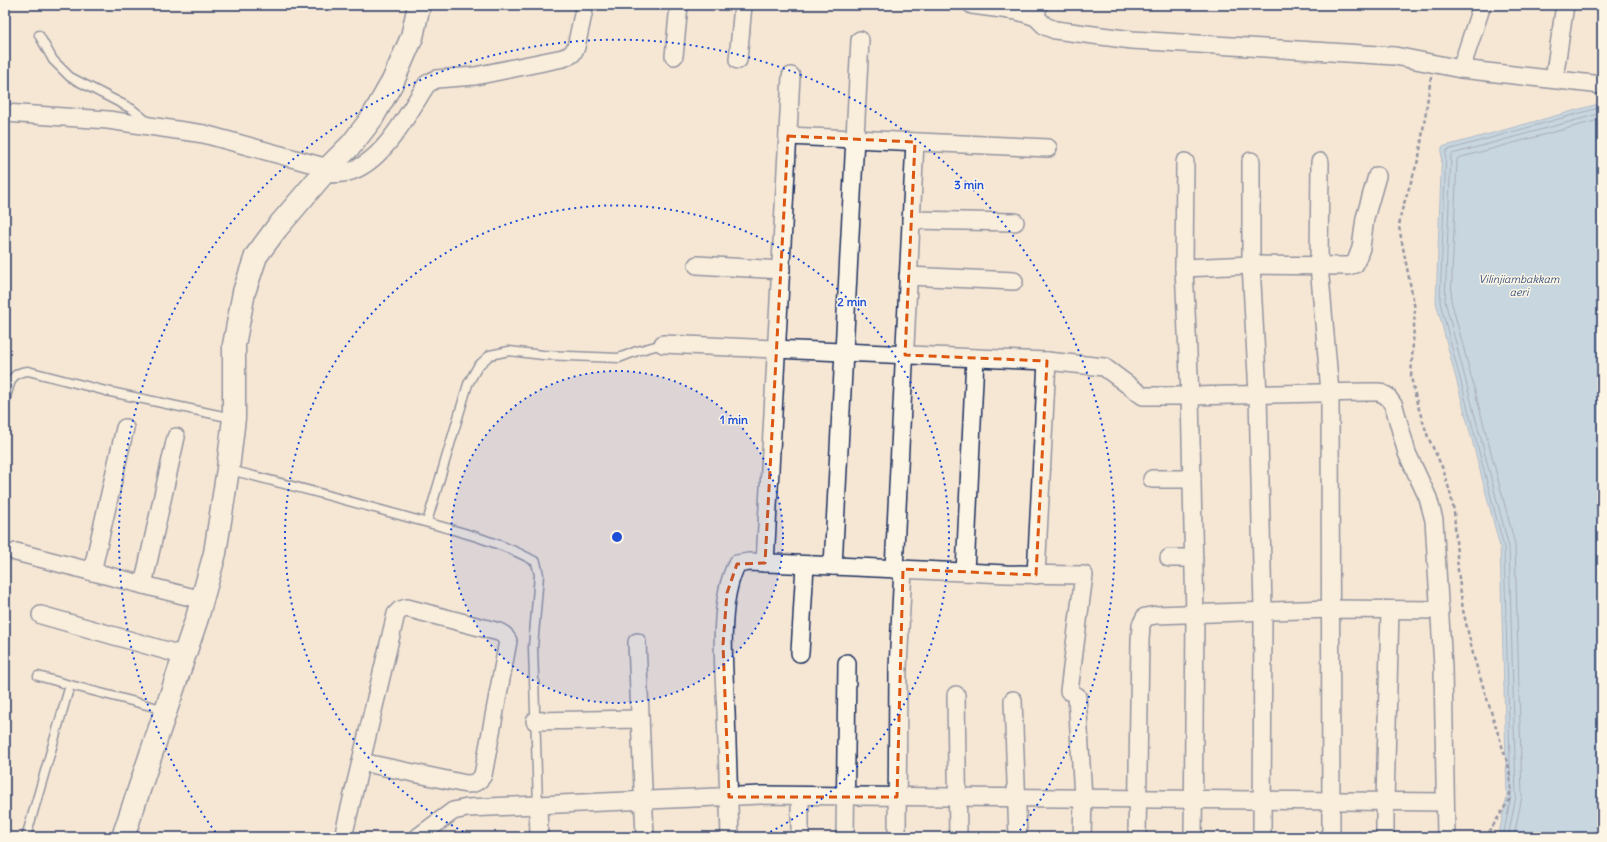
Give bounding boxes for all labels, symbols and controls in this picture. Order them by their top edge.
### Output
text: 3 min [954,177,984,192]
water label: Vilinjiambakkam aeri [1479,272,1560,299]
text: 2 min [837,294,867,309]
text: 1 min [720,412,748,427]
centre of rings [610,530,624,544]

